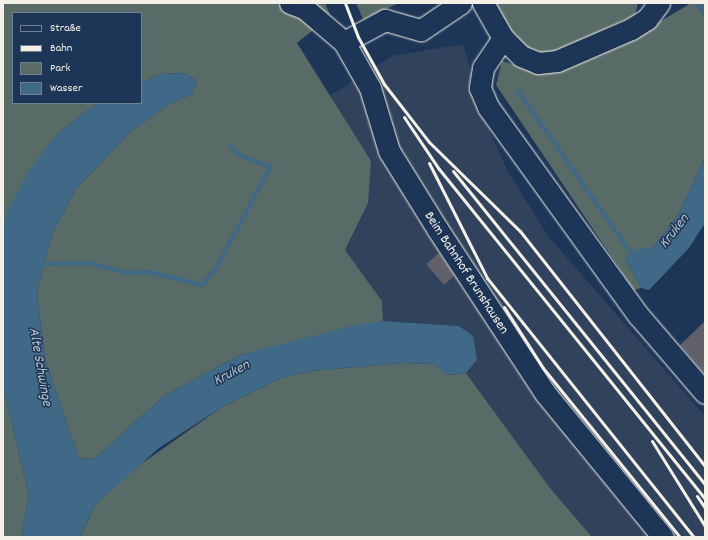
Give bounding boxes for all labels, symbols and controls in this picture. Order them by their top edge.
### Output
legend [12,12,142,104]
text: Straße [50,20,81,37]
text: Bahn [50,40,72,57]
text: Park [50,60,70,77]
text: Wasser [50,80,82,97]
street label: Beim Bahnhof Brunshausen [420,209,512,337]
water label: Kruken [656,211,694,253]
water label: Alte Schwinge [23,326,55,408]
water label: Kruken [211,357,253,391]

